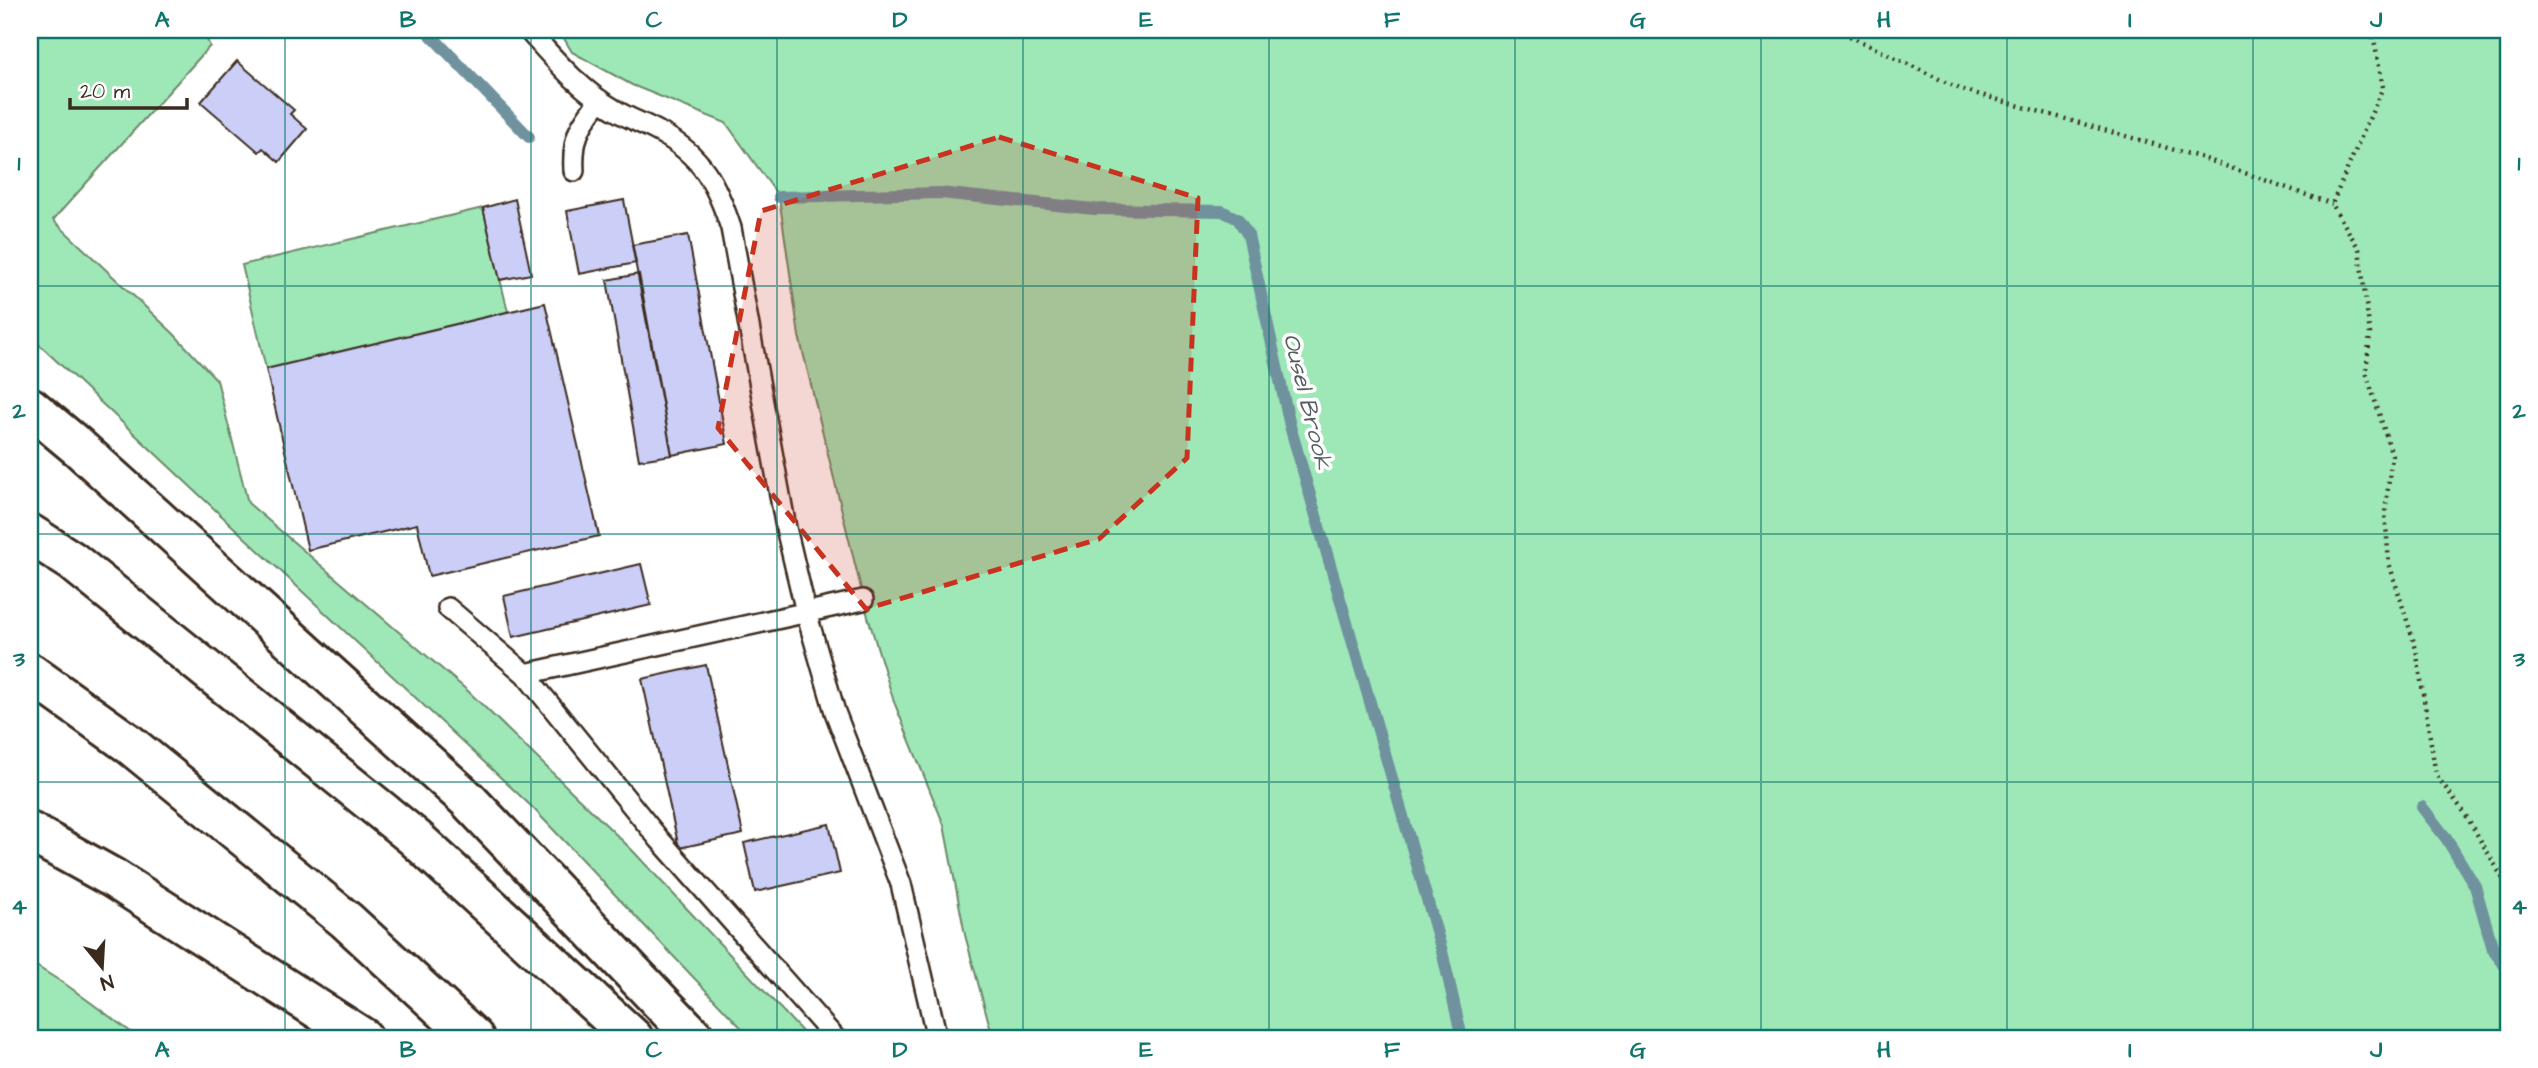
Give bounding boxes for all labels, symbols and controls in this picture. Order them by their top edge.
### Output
text: A [155,4,170,36]
text: B [400,4,417,36]
text: C [646,4,663,36]
text: D [893,4,908,36]
text: E [1139,4,1153,36]
text: F [1384,4,1401,36]
text: G [1630,4,1646,36]
text: H [1877,4,1891,36]
text: I [2128,4,2132,36]
text: J [2369,4,2383,36]
scale bar [70,66,187,110]
text: 20 m [80,77,131,106]
text: 1 [18,147,21,179]
text: 1 [2518,147,2521,179]
water label: Ousel Brook [1274,330,1341,474]
text: 2 [11,395,26,427]
text: 2 [2511,395,2526,427]
text: 3 [12,643,25,675]
text: 3 [2512,643,2525,675]
text: 4 [11,891,27,923]
text: 4 [2511,891,2527,923]
north arrow [66,932,136,1002]
text: N [97,967,117,996]
text: A [155,1034,170,1066]
text: B [400,1034,417,1066]
text: C [646,1034,663,1066]
text: D [893,1034,908,1066]
text: E [1139,1034,1153,1066]
text: F [1384,1034,1401,1066]
text: G [1630,1034,1646,1066]
text: H [1877,1034,1891,1066]
text: I [2128,1034,2132,1066]
text: J [2369,1034,2383,1066]

